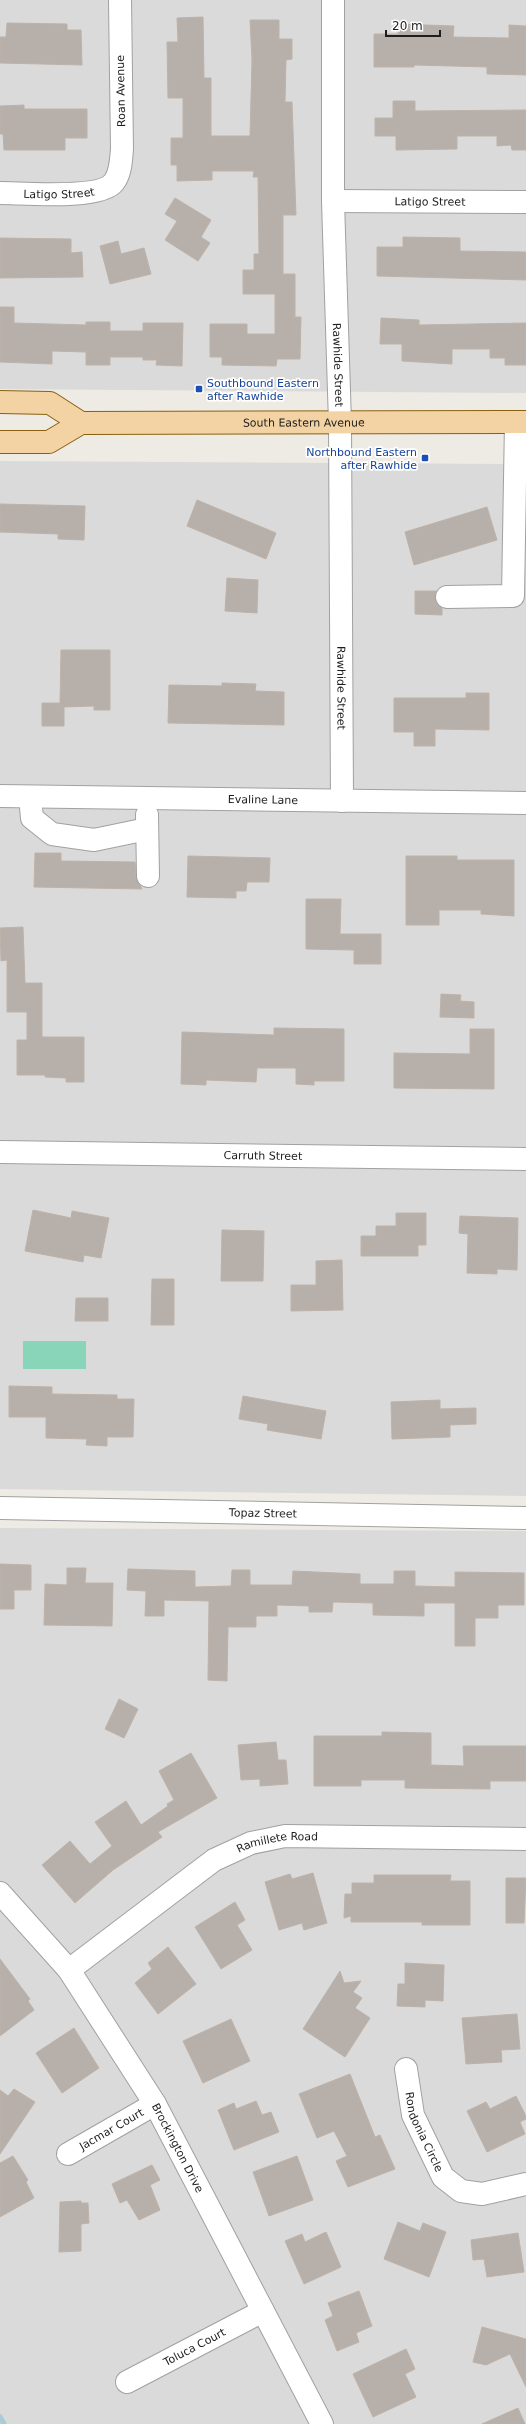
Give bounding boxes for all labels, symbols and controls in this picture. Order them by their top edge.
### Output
scale bar [386,12,440,38]
text: 20 m [392,19,423,33]
street label: Roan Avenue [114,55,128,127]
street label: Latigo Street [23,185,96,201]
street label: Latigo Street [394,195,466,208]
street label: Rawhide Street [330,323,346,408]
place label: Southbound Eastern after Rawhide [207,377,319,403]
marker: Southbound Eastern after Rawhide [194,384,204,394]
street label: South Eastern Avenue [243,416,365,429]
place label: Northbound Eastern after Rawhide [306,446,417,472]
marker: Northbound Eastern after Rawhide [420,453,430,463]
street label: Rawhide Street [335,646,348,731]
street label: Evaline Lane [228,793,298,806]
street label: Carruth Street [224,1148,303,1163]
street label: Topaz Street [228,1506,298,1520]
street label: Ramillete Road [234,1829,318,1855]
street label: Rondonia Circle [403,2091,446,2174]
street label: Brockington Drive [149,2101,207,2195]
street label: Jacmar Court [76,2105,146,2153]
street label: Toluca Court [160,2325,228,2369]

